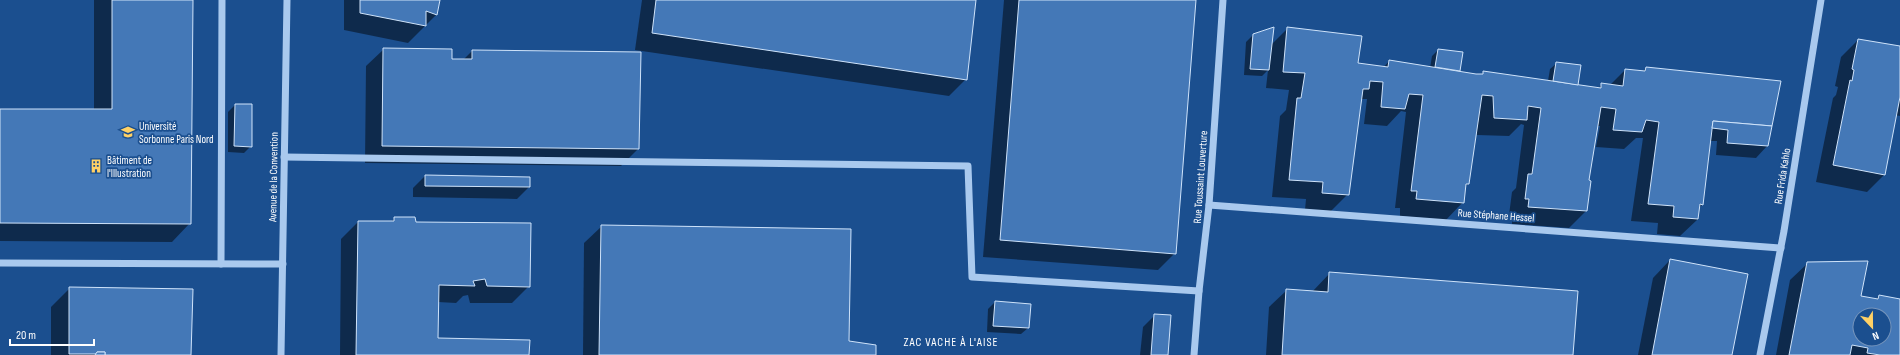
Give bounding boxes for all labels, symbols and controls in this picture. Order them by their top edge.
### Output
place label: Université Sorbonne Paris Nord [139,120,214,146]
school or university icon: Université Sorbonne Paris Nord [120,124,136,140]
street label: Rue Toussaint Louverture [1191,130,1210,224]
street label: Avenue de la Convention [266,132,281,223]
street label: Rue Frida Kahlo [1772,147,1793,205]
place label: Bâtiment de l'Illustration [107,154,152,180]
building icon: Bâtiment de l'Illustration [88,158,104,174]
street label: Rue Stéphane Hessel [1457,206,1535,225]
north arrow [1852,307,1892,347]
scale bar [10,321,94,347]
text: 20 m [16,328,36,343]
text: N [1870,329,1881,343]
district label: ZAC VACHE À L'AISE [904,335,998,350]

